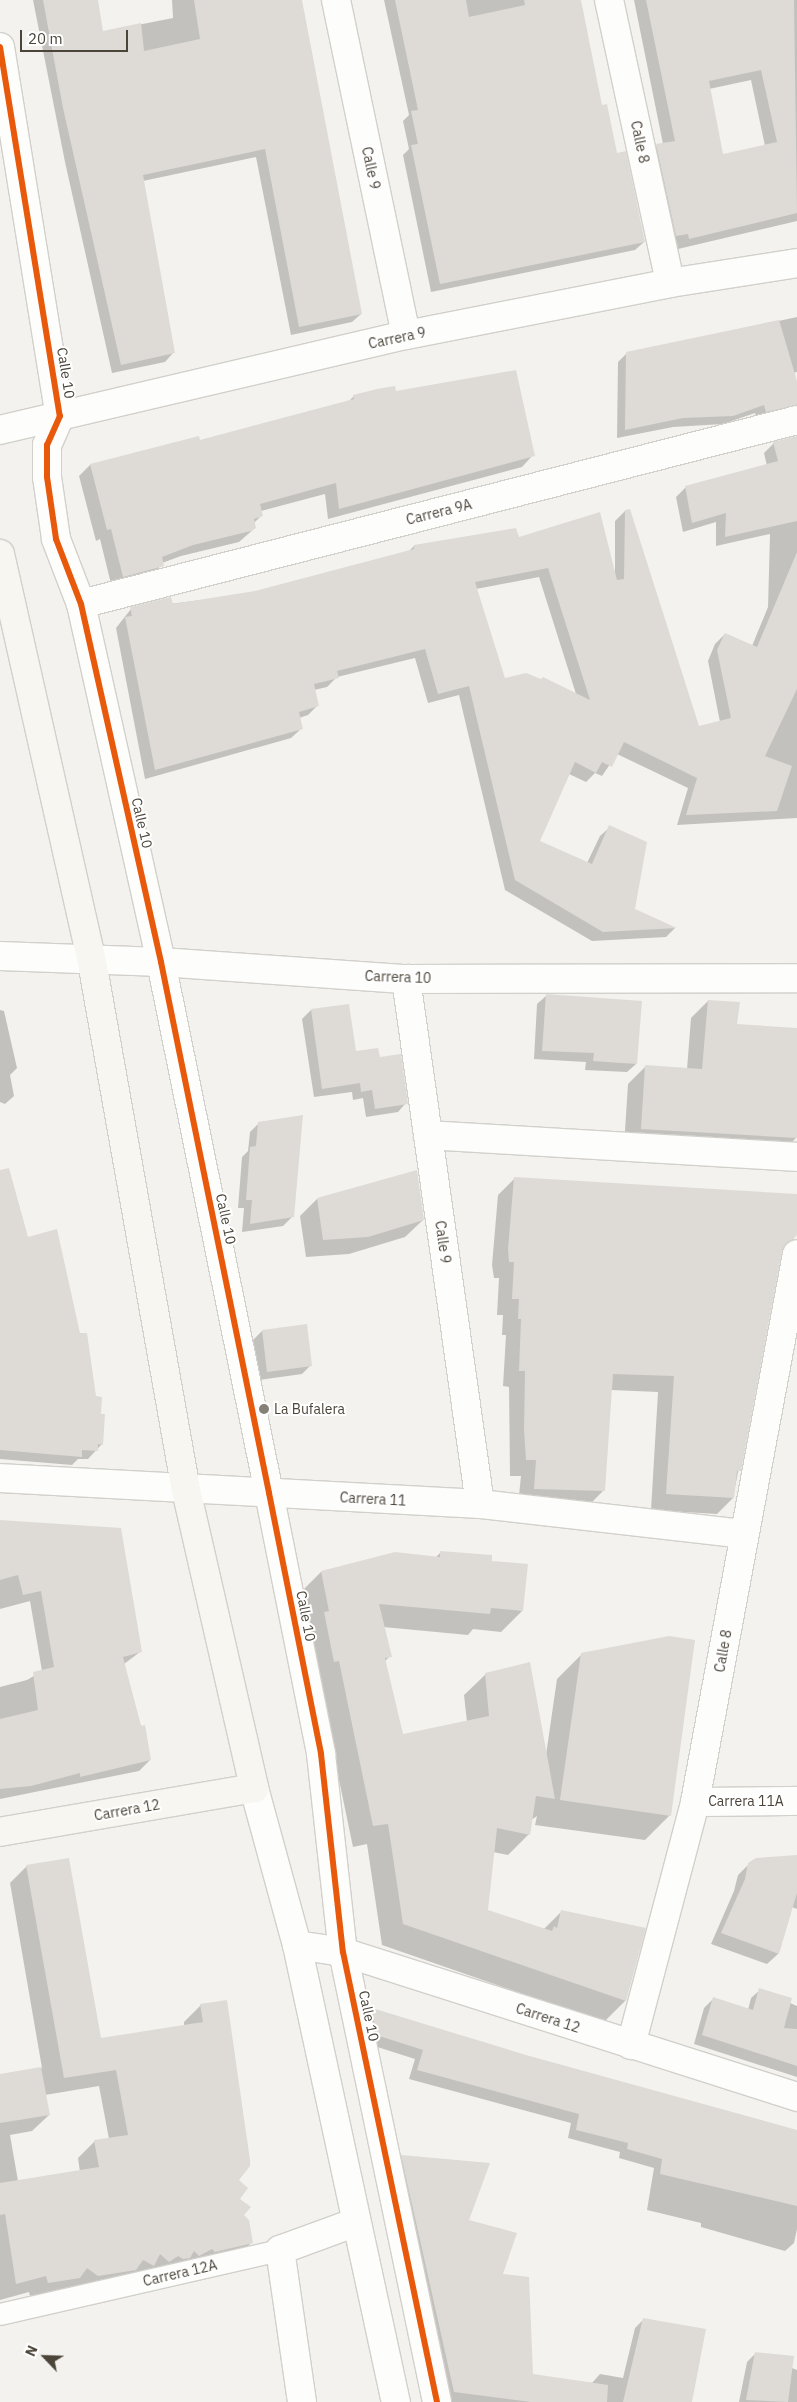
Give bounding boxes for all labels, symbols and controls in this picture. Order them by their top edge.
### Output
scale bar [22,20,130,52]
text: 20 m [28,29,63,48]
street label: Calle 8 [627,119,653,165]
street label: Calle 9 [358,145,384,191]
street label: Carrera 9 [367,324,427,352]
street label: Calle 10 [54,346,78,400]
street label: Carrera 9A [404,496,474,528]
street label: Calle 10 [128,796,156,850]
street label: Carrera 10 [364,967,432,987]
street label: Calle 10 [212,1192,240,1246]
street label: Calle 9 [432,1219,454,1265]
place label: La Bufalera [274,1401,345,1417]
marker: La Bufalera [258,1403,270,1415]
street label: Carrera 11 [339,1489,407,1509]
street label: Calle 10 [293,1589,319,1643]
street label: Calle 8 [711,1628,735,1674]
street label: Carrera 11A [708,1793,784,1809]
street label: Carrera 12 [93,1796,161,1824]
street label: Calle 10 [355,1989,383,2043]
street label: Carrera 12 [514,2000,582,2036]
street label: Carrera 12A [141,2256,219,2290]
north arrow [20,2332,70,2382]
text: N [21,2343,42,2359]

